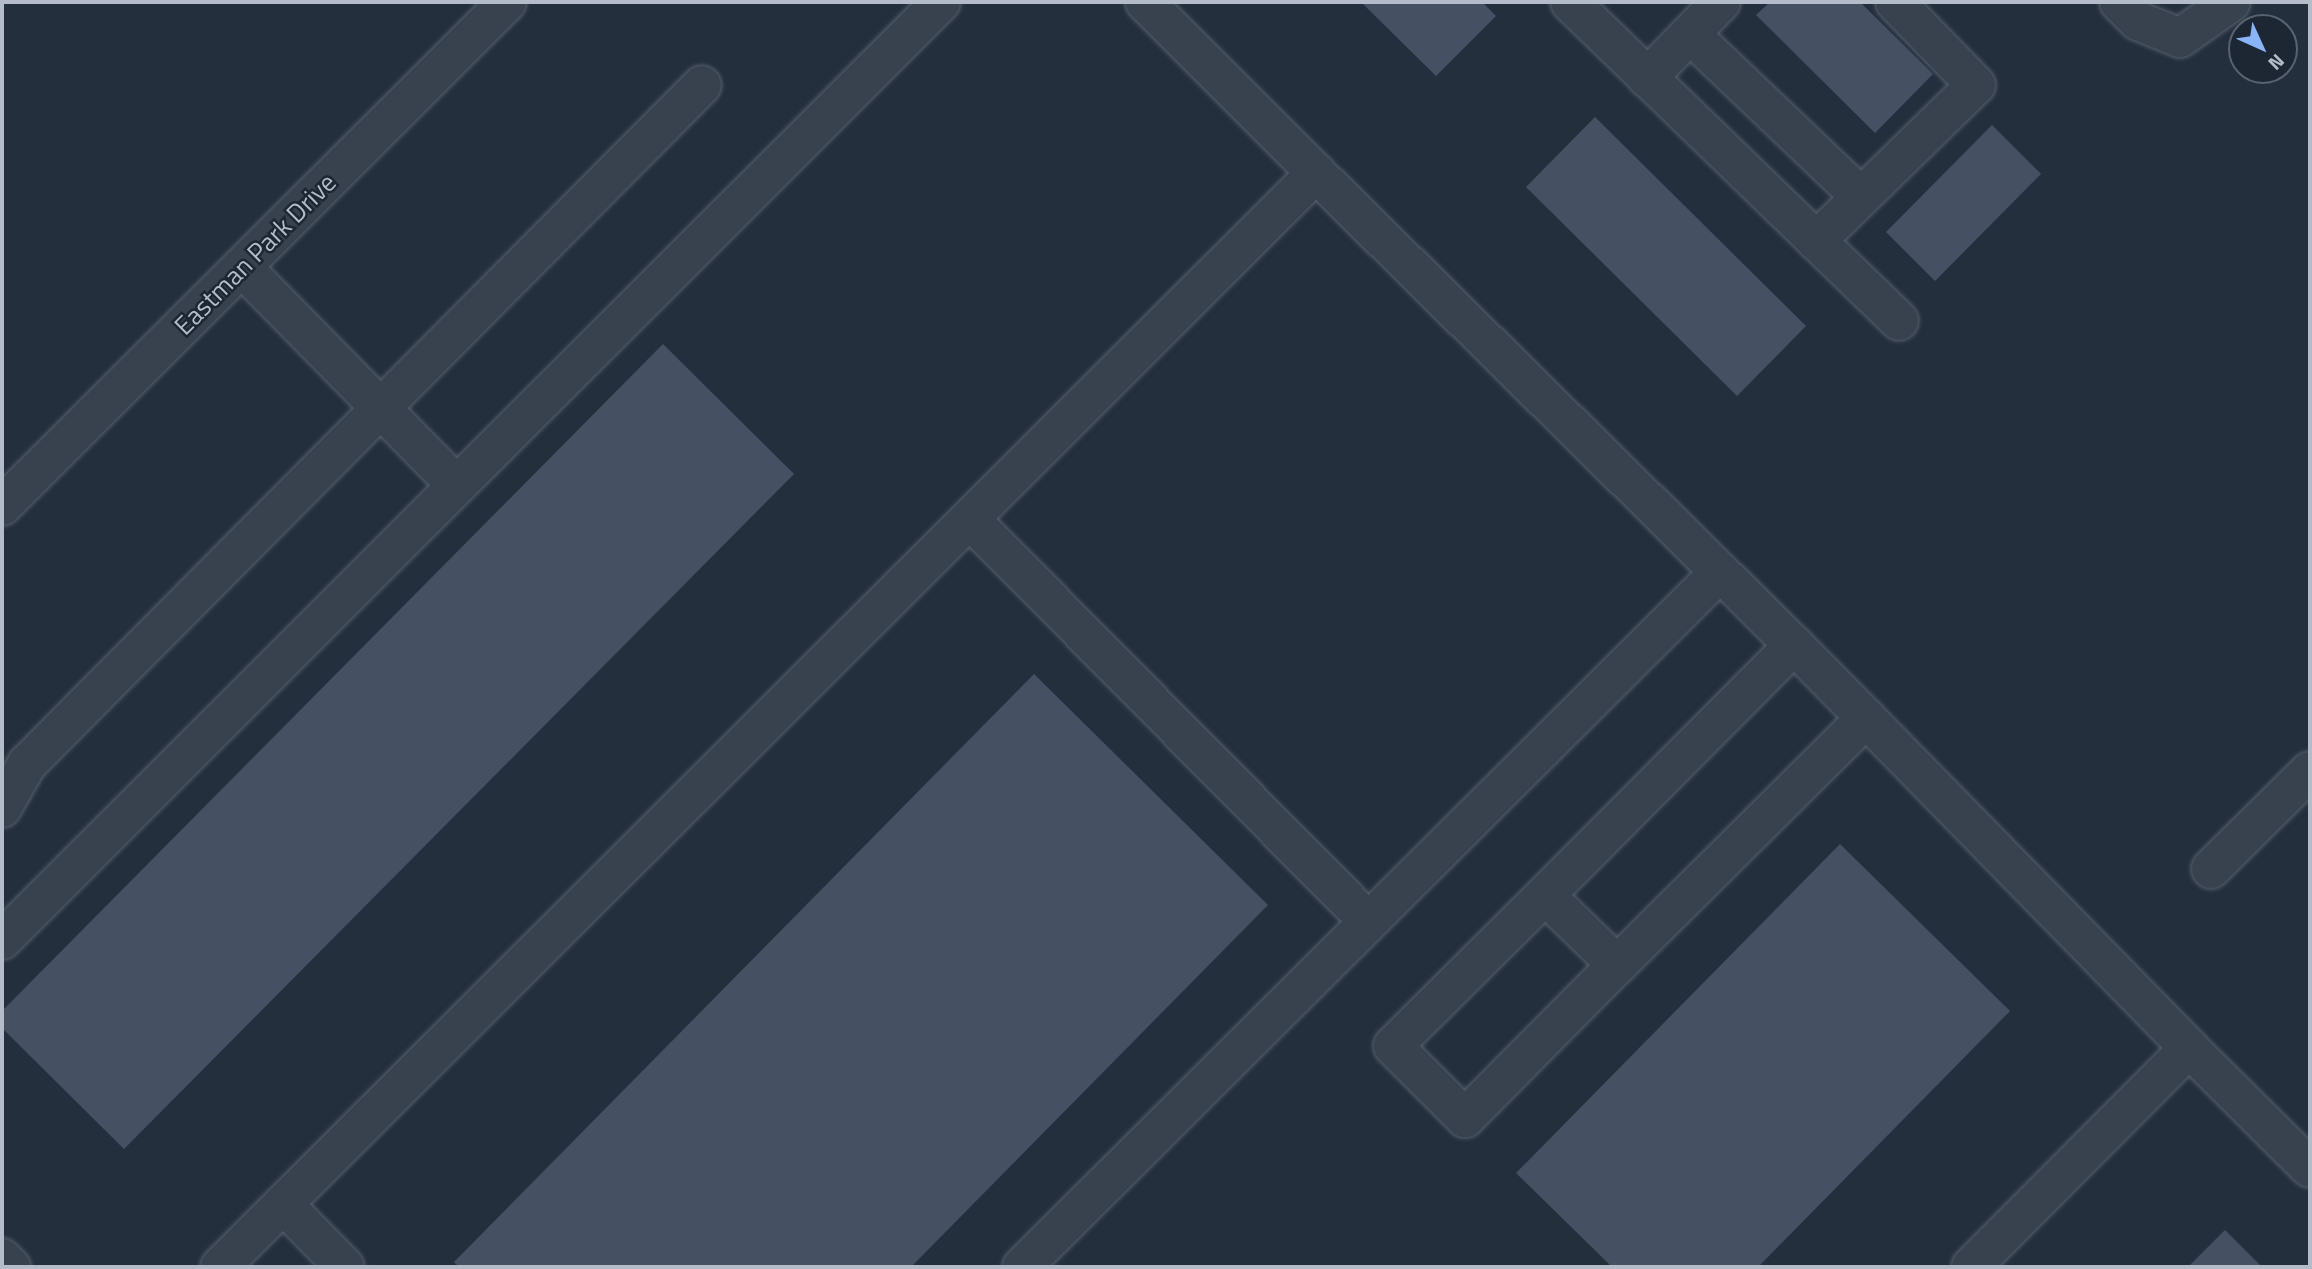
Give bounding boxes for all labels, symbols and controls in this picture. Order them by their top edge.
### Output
north arrow [2228,14,2298,84]
text: N [2262,48,2292,78]
street label: Eastman Park Drive [168,167,342,341]

